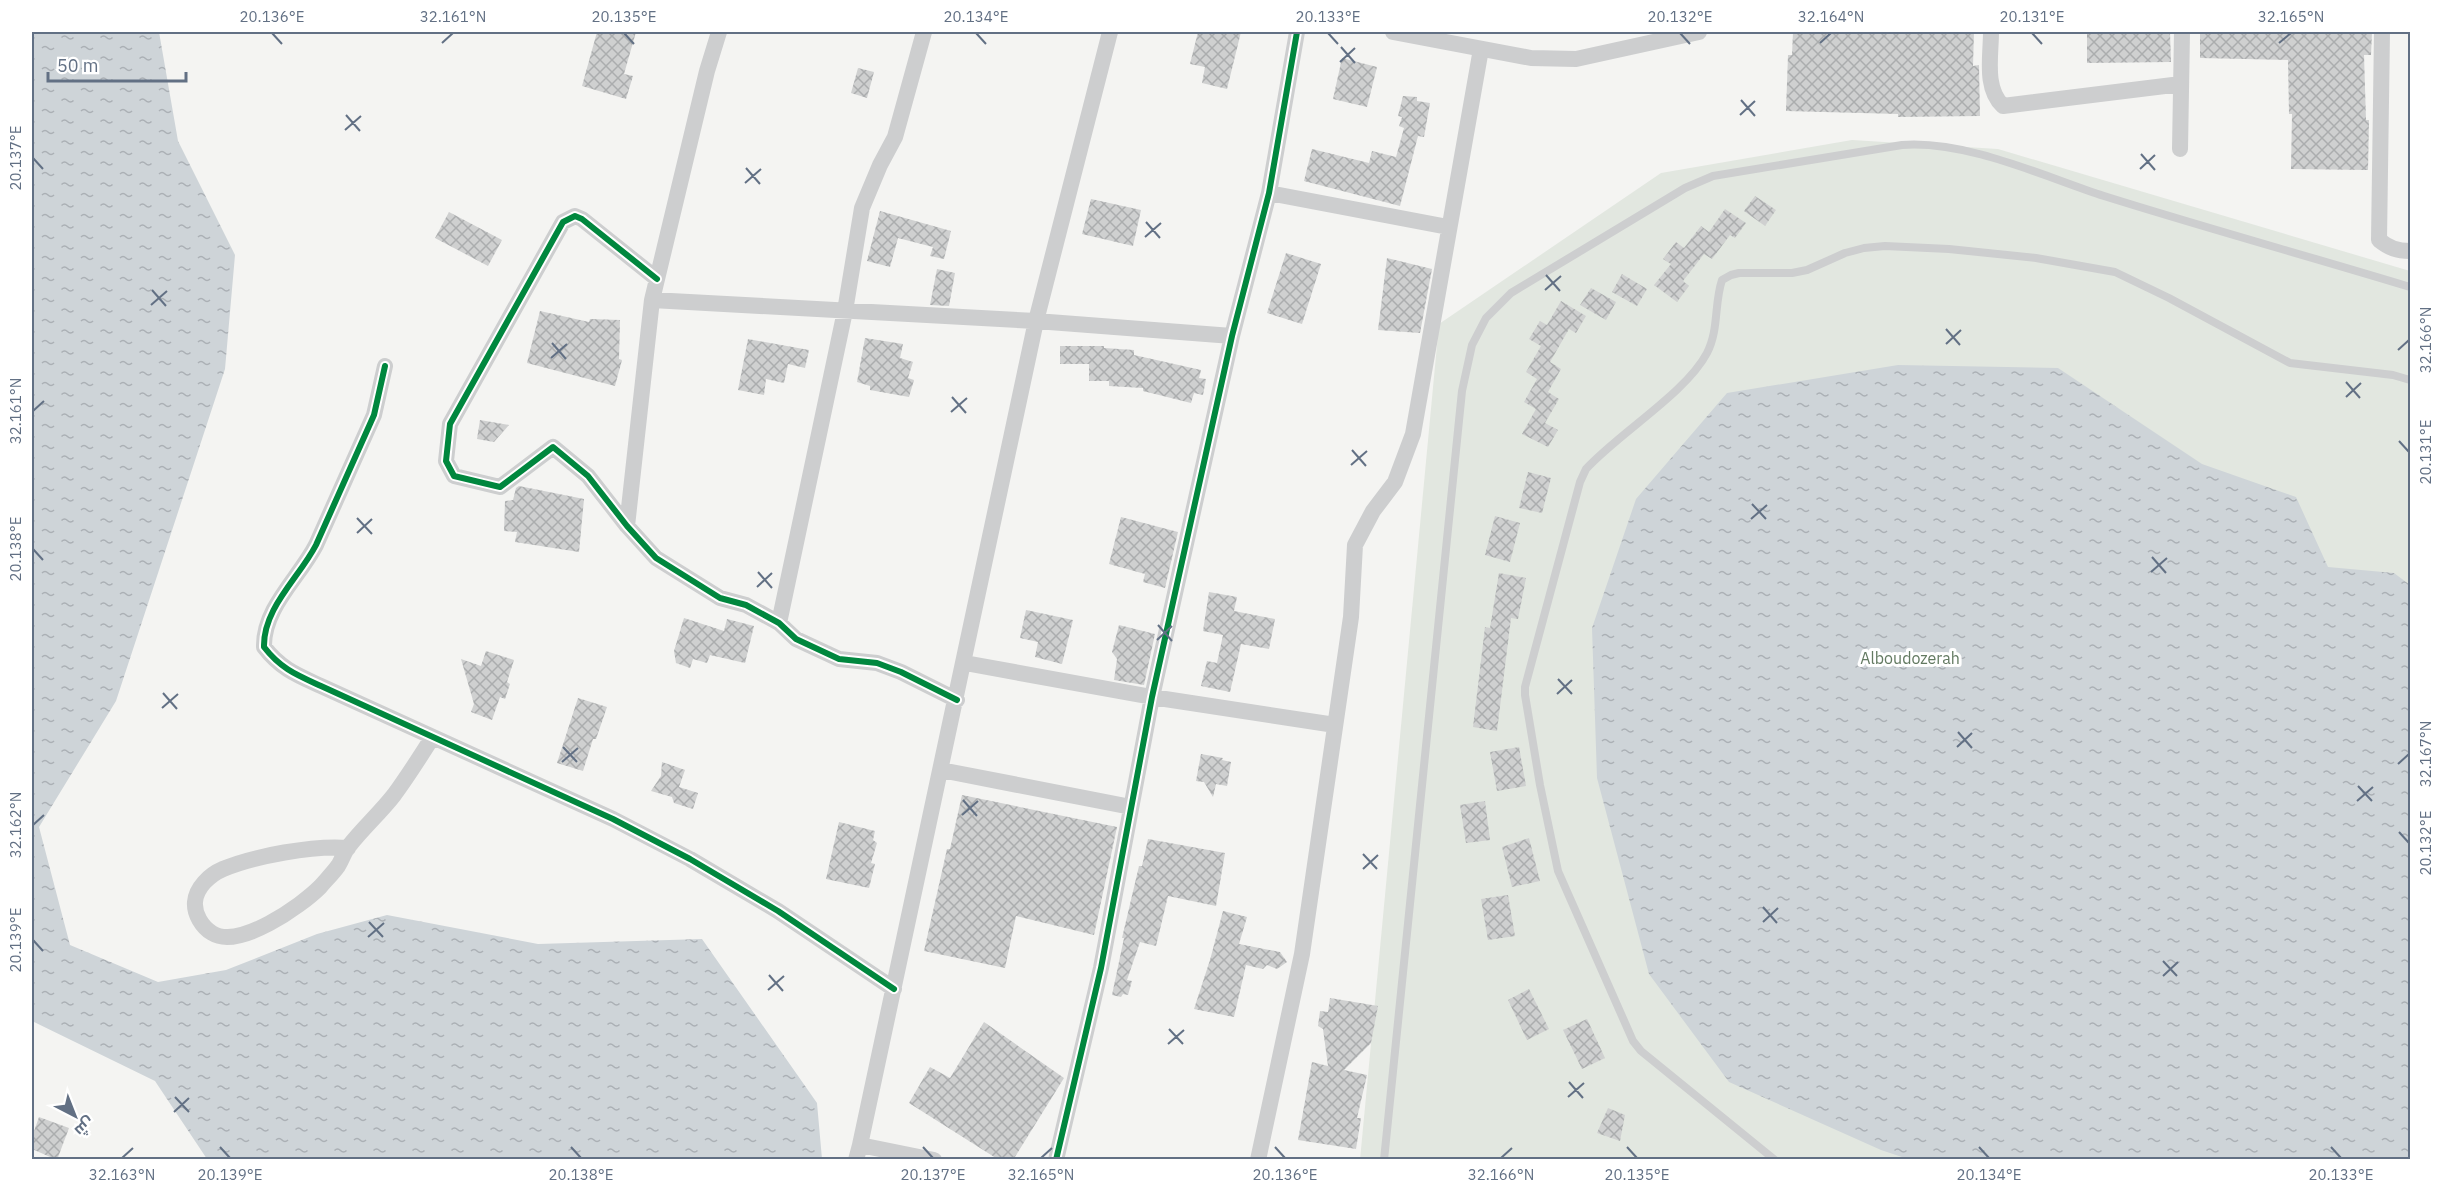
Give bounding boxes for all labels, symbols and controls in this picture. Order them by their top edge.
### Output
text: 20.136°E [240,7,304,26]
text: 32.161°N [420,7,486,26]
text: 20.135°E [592,7,656,26]
text: 20.134°E [944,7,1008,26]
text: 20.133°E [1296,7,1360,26]
text: 20.132°E [1648,7,1712,26]
text: 32.164°N [1798,7,1864,26]
text: 20.131°E [2000,7,2064,26]
text: 32.165°N [2258,7,2324,26]
scale bar [48,45,186,83]
text: 50 m [57,54,99,77]
text: 20.137°E [6,126,25,190]
text: 32.166°N [2416,307,2435,373]
text: 32.161°N [6,378,25,444]
text: 20.131°E [2416,420,2435,484]
text: 20.138°E [6,517,25,581]
park label: Alboudozerah [1860,648,1960,668]
text: 32.167°N [2416,721,2435,787]
text: 32.162°N [6,792,25,858]
text: 20.132°E [2416,811,2435,875]
text: 20.139°E [6,908,25,972]
north arrow [45,1086,105,1146]
text: ش [71,1113,99,1141]
text: 32.163°N [89,1165,155,1184]
text: 20.139°E [198,1165,262,1184]
text: 20.138°E [549,1165,613,1184]
text: 20.137°E [901,1165,965,1184]
text: 32.165°N [1008,1165,1074,1184]
text: 20.136°E [1253,1165,1317,1184]
text: 32.166°N [1468,1165,1534,1184]
text: 20.135°E [1605,1165,1669,1184]
text: 20.134°E [1957,1165,2021,1184]
text: 20.133°E [2309,1165,2373,1184]

